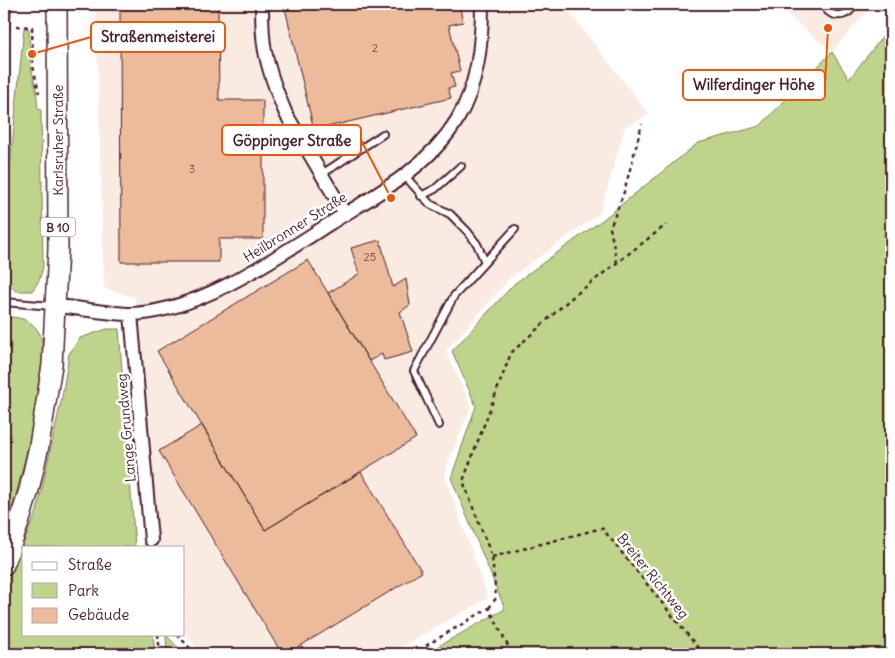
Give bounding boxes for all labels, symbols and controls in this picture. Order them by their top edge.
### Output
callout: Straßenmeisterei [91,22,225,52]
text: Straßenmeisterei [101,27,215,46]
house number: 2 [372,41,378,55]
callout: Wilferdinger Höhe [683,70,825,100]
text: Wilferdinger Höhe [693,75,815,95]
street label: Karlsruher Straße [49,84,67,196]
callout: Göppinger Straße [222,125,361,155]
text: Göppinger Straße [233,131,351,151]
house number: 3 [189,162,195,176]
street label: Heilbronner Straße [240,188,350,266]
road number: B 10 [40,218,76,236]
house number: 25 [364,250,376,264]
street label: Lange Grundweg [112,373,140,483]
street label: Breiter Richtweg [613,530,693,622]
legend [22,546,185,636]
text: Straße [68,555,112,574]
text: Park [68,581,99,600]
text: Gebäude [68,605,129,624]

